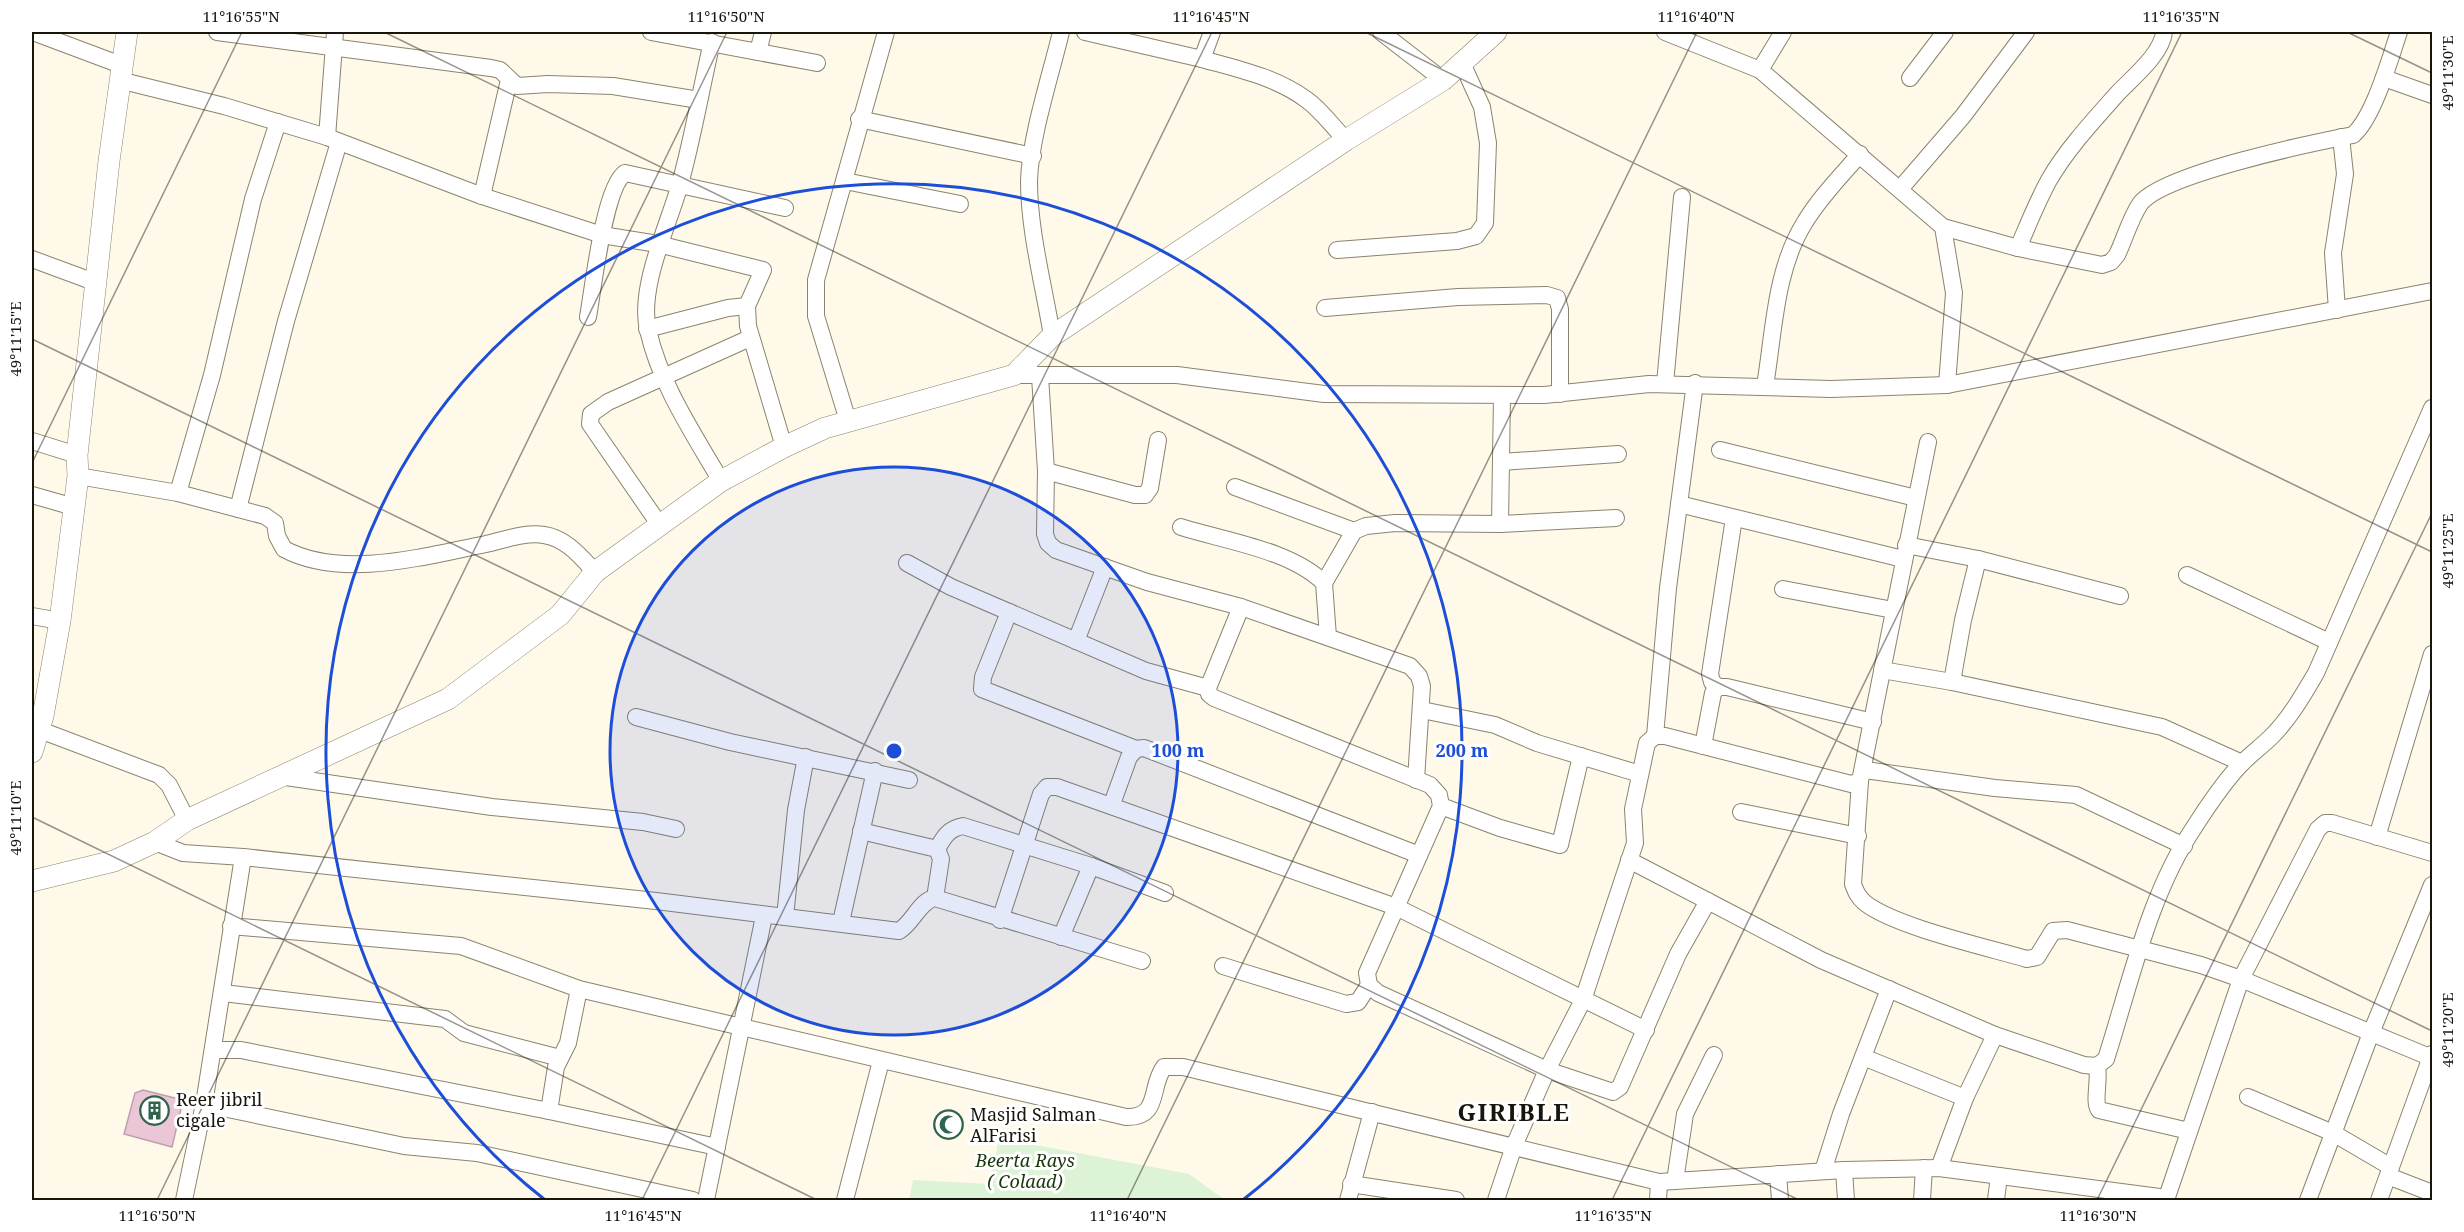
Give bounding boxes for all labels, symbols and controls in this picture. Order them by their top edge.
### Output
text: 11°16'55"N [202,6,280,26]
text: 11°16'50"N [687,6,765,26]
text: 11°16'45"N [1172,6,1250,26]
text: 11°16'40"N [1657,6,1735,26]
text: 11°16'35"N [2142,6,2220,26]
text: 49°11'30"E [2437,35,2457,111]
text: 49°11'15"E [5,301,25,377]
text: 49°11'25"E [2437,513,2457,589]
text: 100 m [1152,738,1205,762]
text: 200 m [1436,738,1489,762]
centre of rings [884,741,904,761]
text: 49°11'10"E [5,780,25,856]
text: 49°11'20"E [2437,992,2457,1068]
place label: Reer jibril cigale [176,1087,263,1132]
building icon: Reer jibril cigale [139,1094,171,1126]
district label: GIRIBLE [1458,1095,1570,1128]
place label: Masjid Salman AlFarisi [970,1102,1097,1147]
mosque icon: Masjid Salman AlFarisi [933,1109,965,1141]
park label: Beerta Rays ( Colaad) [974,1148,1075,1193]
text: 11°16'50"N [118,1205,196,1225]
text: 11°16'45"N [604,1205,682,1225]
text: 11°16'40"N [1089,1205,1167,1225]
text: 11°16'35"N [1574,1205,1652,1225]
text: 11°16'30"N [2059,1205,2137,1225]

